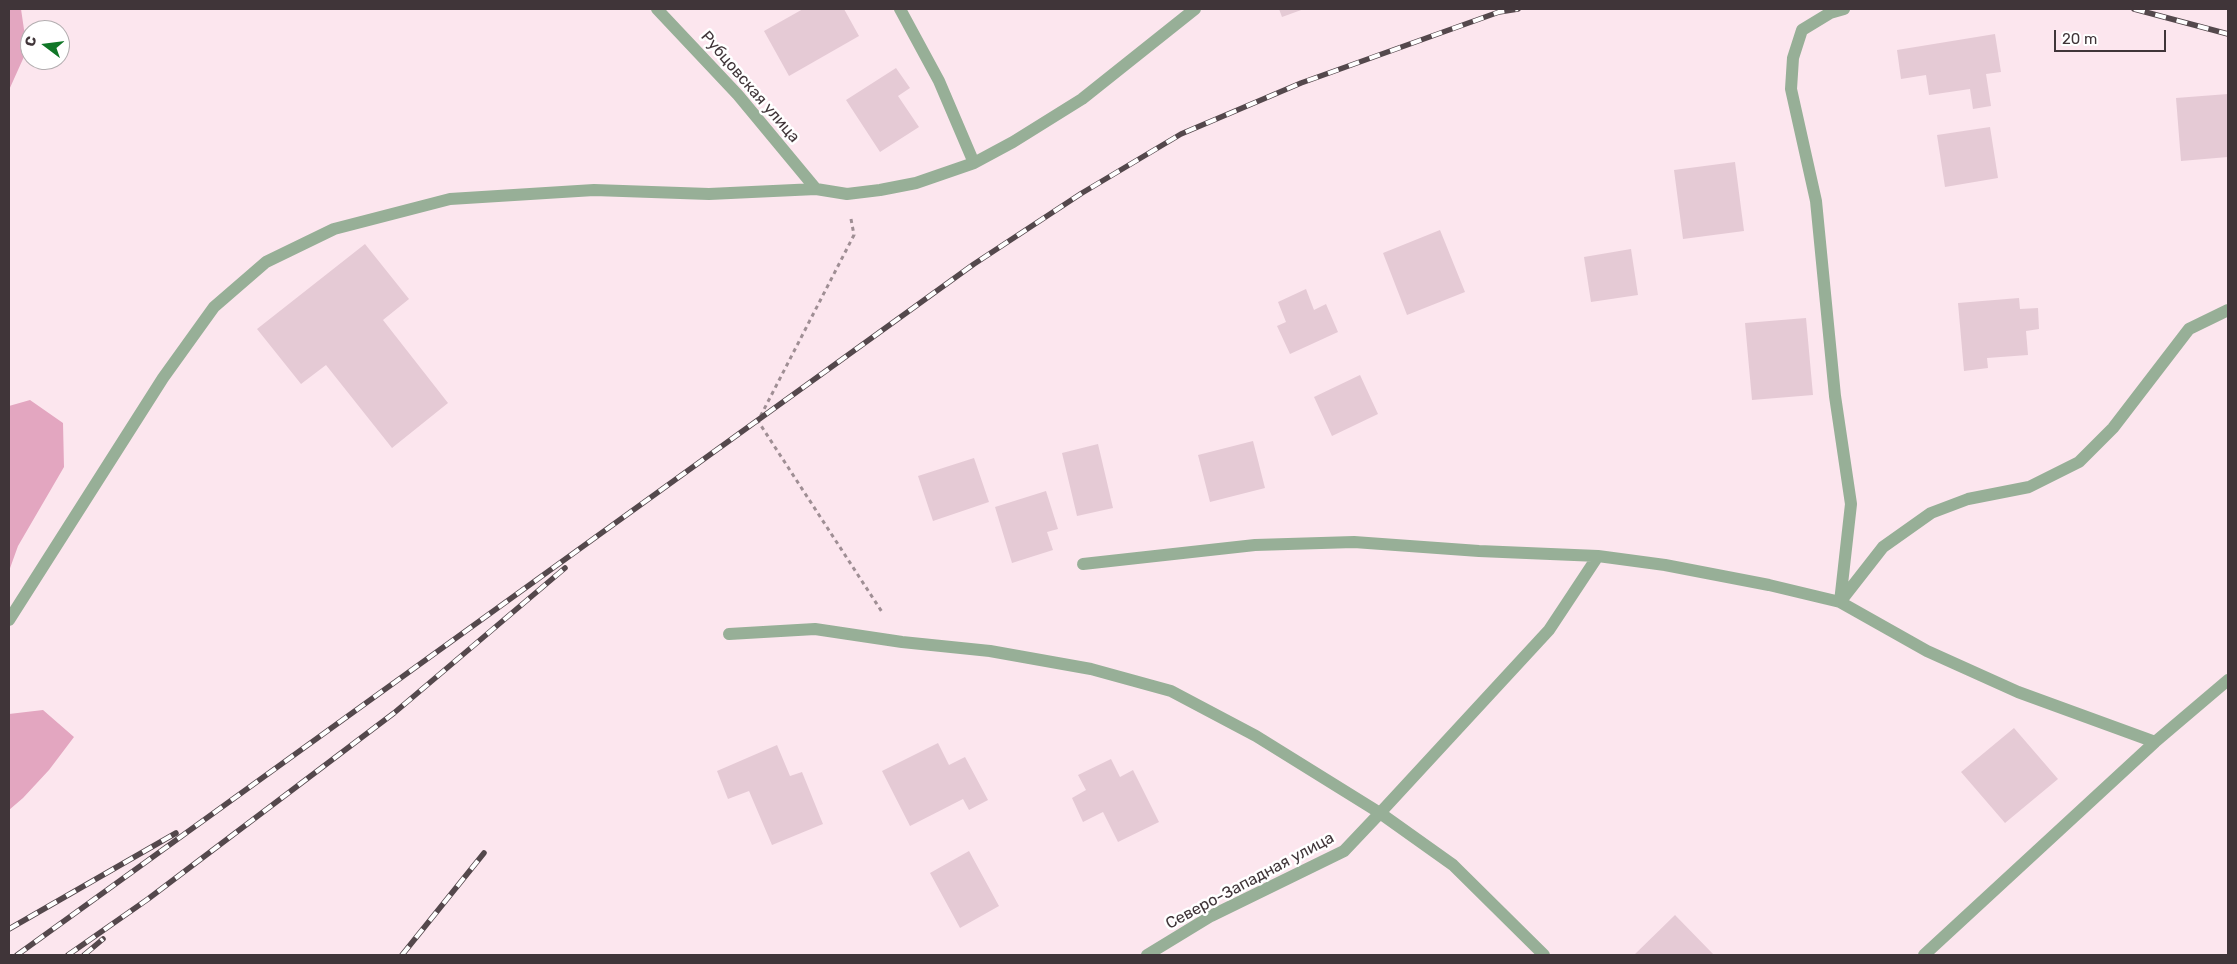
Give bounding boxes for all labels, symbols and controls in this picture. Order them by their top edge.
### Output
north arrow [20,20,70,70]
scale bar [2057,20,2170,52]
street label: Рубцовская улица [696,27,804,147]
text: 20 m [2062,30,2097,48]
text: С [22,34,40,48]
street label: Северо-Западная улица [1163,828,1337,934]

